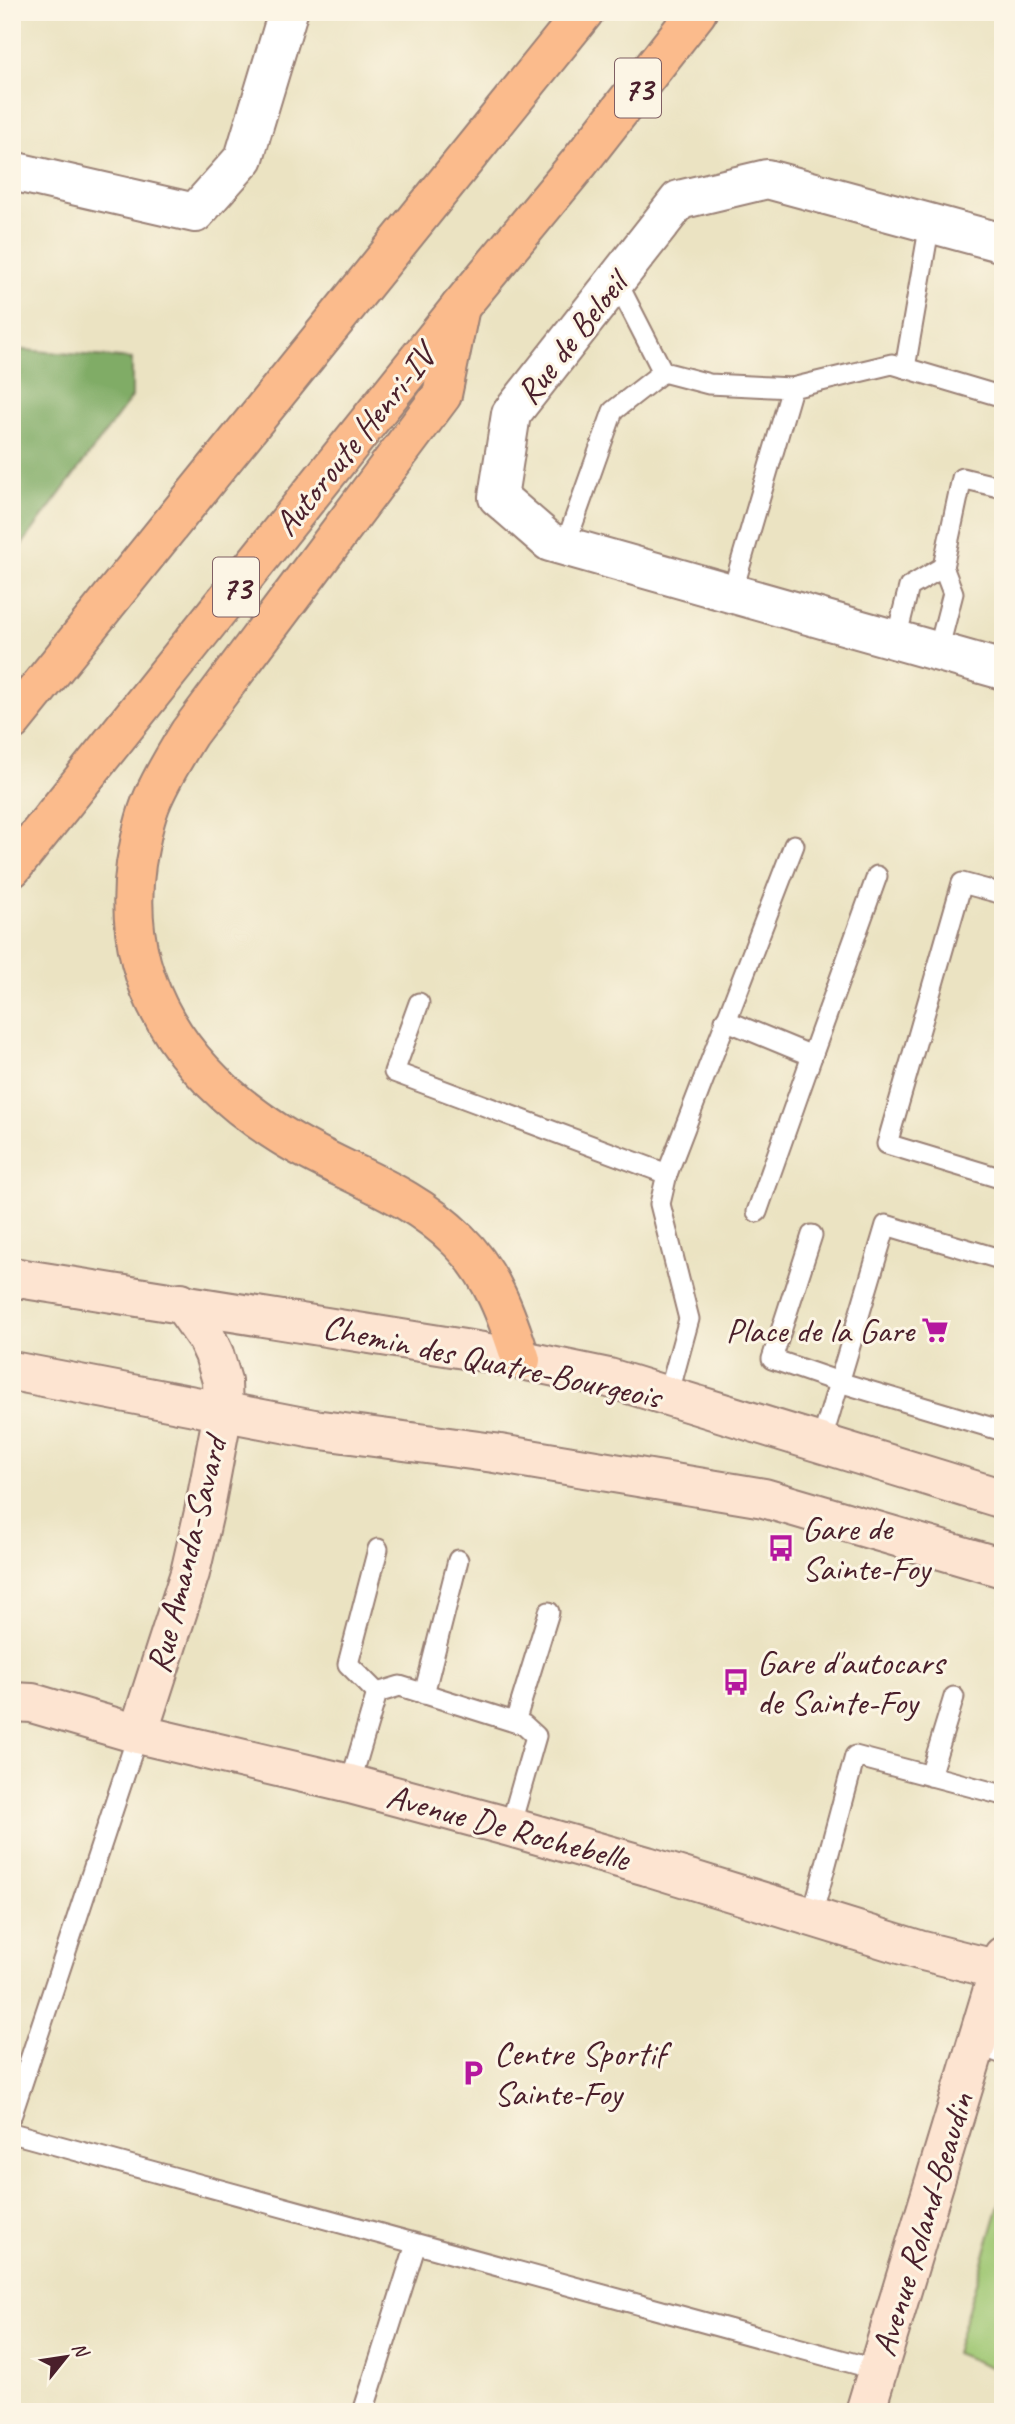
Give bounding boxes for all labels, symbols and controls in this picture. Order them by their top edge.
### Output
road number: 73 [615,58,661,118]
street label: Rue de Beloeil [506,258,641,414]
street label: Autoroute Henri-IV [264,330,450,545]
road number: 73 [213,558,259,616]
street label: Chemin des Quatre-Bourgeois [319,1304,668,1420]
place label: Place de la Gare [726,1308,917,1353]
supermarket icon: Place de la Gare [920,1315,950,1345]
street label: Rue Amanda-Savard [135,1427,239,1678]
place label: Gare de Sainte-Foy [802,1506,933,1591]
bus stop icon: Gare de Sainte-Foy [766,1533,796,1563]
place label: Gare d'autocars de Sainte-Foy [757,1640,947,1725]
bus stop icon: Gare d'autocars de Sainte-Foy [721,1667,751,1697]
street label: Avenue De Rochebelle [382,1774,636,1882]
place label: Centre Sportif Sainte-Foy [494,2031,672,2116]
parking icon: Centre Sportif Sainte-Foy [458,2058,488,2088]
street label: Avenue Roland-Beaudin [861,2087,984,2361]
north arrow [32,2322,102,2392]
text: N [67,2338,95,2363]

